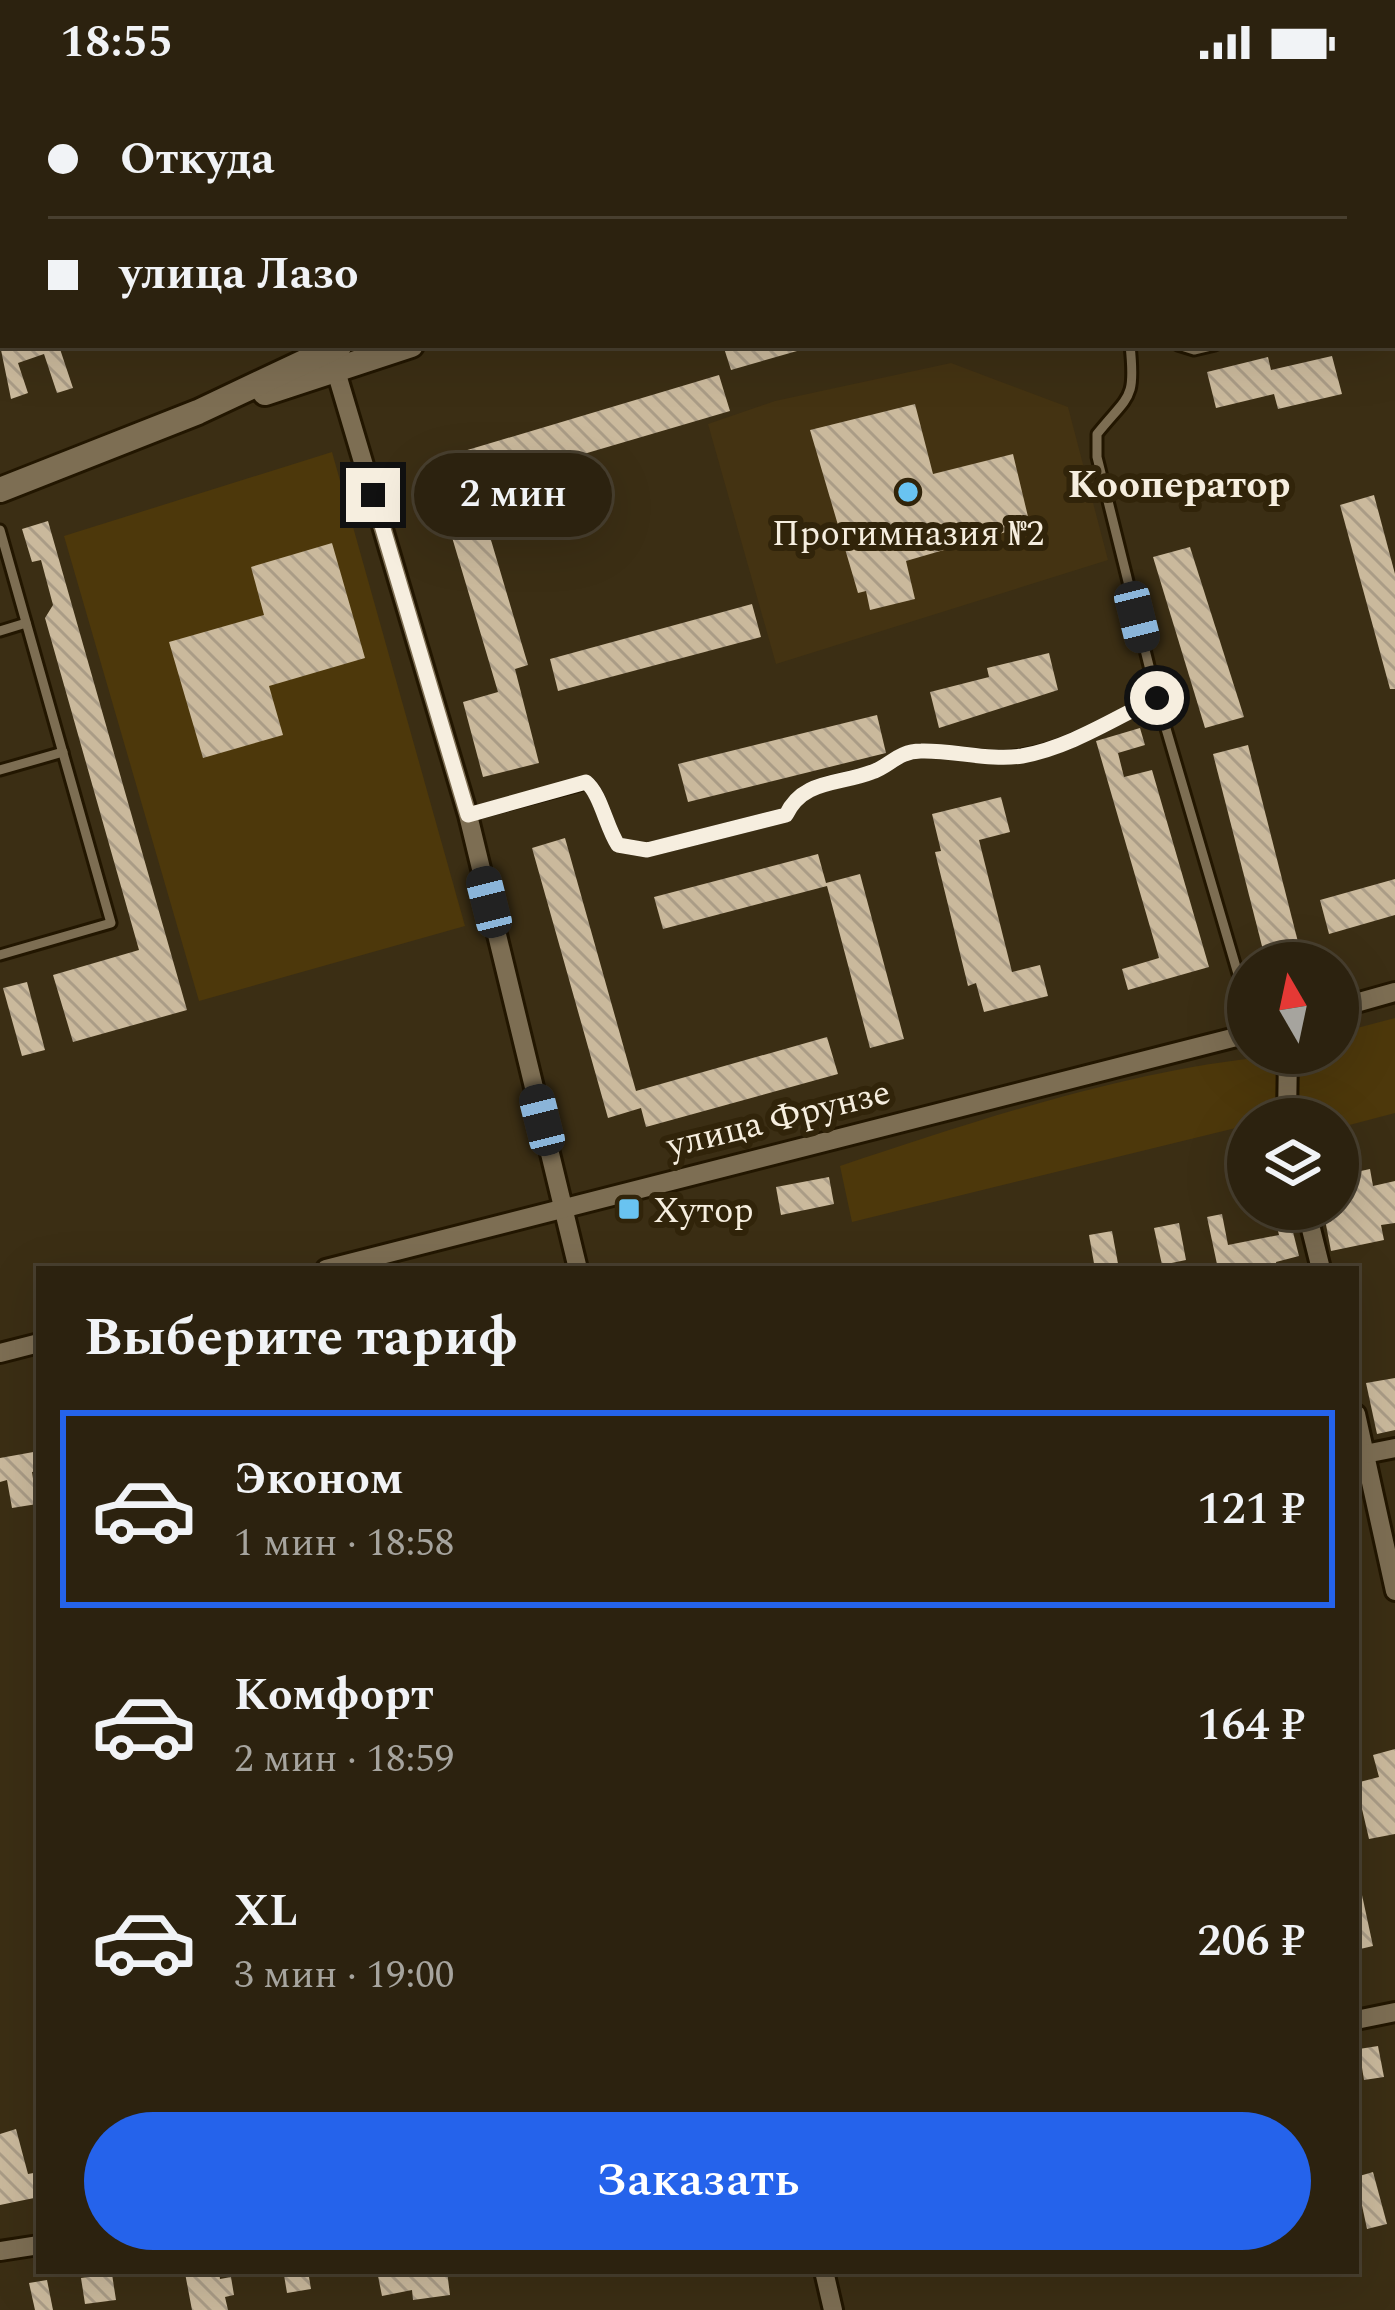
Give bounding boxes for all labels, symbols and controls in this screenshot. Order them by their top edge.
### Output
text: 18:55 [60,8,173,77]
text: Откуда [120,125,275,194]
text: улица Лазо [120,240,359,309]
callout: 2 мин [415,453,613,537]
district label: Кооператор [1067,456,1291,515]
text: 2 мин [459,465,567,524]
route end [346,468,400,522]
marker: Прогимназия №2 [895,479,921,505]
place label: Прогимназия №2 [772,507,1044,562]
car [1111,578,1163,656]
route start [1130,671,1184,725]
car [463,863,515,941]
north arrow [1227,942,1359,1074]
map controls [1227,942,1359,1230]
street label: улица Фрунзе [660,1065,896,1174]
car [516,1081,568,1159]
button: layers [1227,1098,1359,1230]
place label: Хутор [653,1184,754,1239]
marker: Хутор [616,1196,642,1222]
text: Выберите тариф [84,1297,518,1379]
text: Эконом [234,1445,403,1514]
icon: car [90,1455,198,1563]
text: 121 ₽ [1197,1475,1305,1544]
text: 1 мин · 18:58 [234,1514,454,1573]
text: Комфорт [234,1661,434,1730]
icon: car [90,1671,198,1779]
text: 164 ₽ [1197,1691,1305,1760]
text: 2 мин · 18:59 [234,1730,454,1789]
text: XL [234,1877,298,1946]
icon: car [90,1887,198,1995]
text: 206 ₽ [1197,1907,1305,1976]
text: 3 мин · 19:00 [234,1946,454,2005]
button: Заказать [84,2112,1311,2250]

